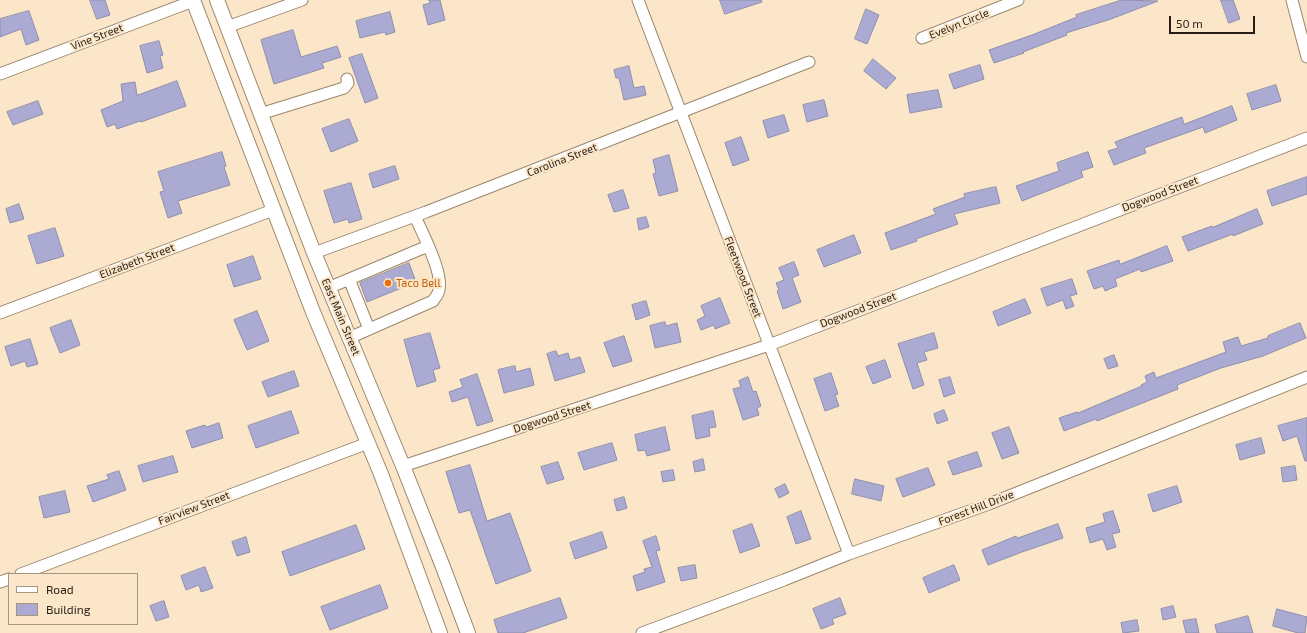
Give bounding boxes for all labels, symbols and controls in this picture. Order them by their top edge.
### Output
street label: Evelyn Circle [927,6,991,42]
scale bar [1171,8,1257,34]
text: 50 m [1176,16,1203,30]
street label: Vine Street [69,21,125,53]
street label: Carolina Street [525,141,599,179]
street label: Dogwood Street [1120,173,1200,215]
street label: Fleetwood Street [721,234,765,320]
street label: Elizabeth Street [97,241,177,281]
place label: Taco Bell [396,276,441,290]
street label: East Main Street [319,277,363,357]
marker: Taco Bell [383,278,393,288]
street label: Dogwood Street [818,289,898,331]
street label: Dogwood Street [512,398,592,436]
street label: Fairview Street [156,488,232,528]
street label: Forest Hill Drive [936,488,1016,528]
legend [8,573,138,625]
text: Road [46,582,74,596]
text: Building [46,602,90,616]

